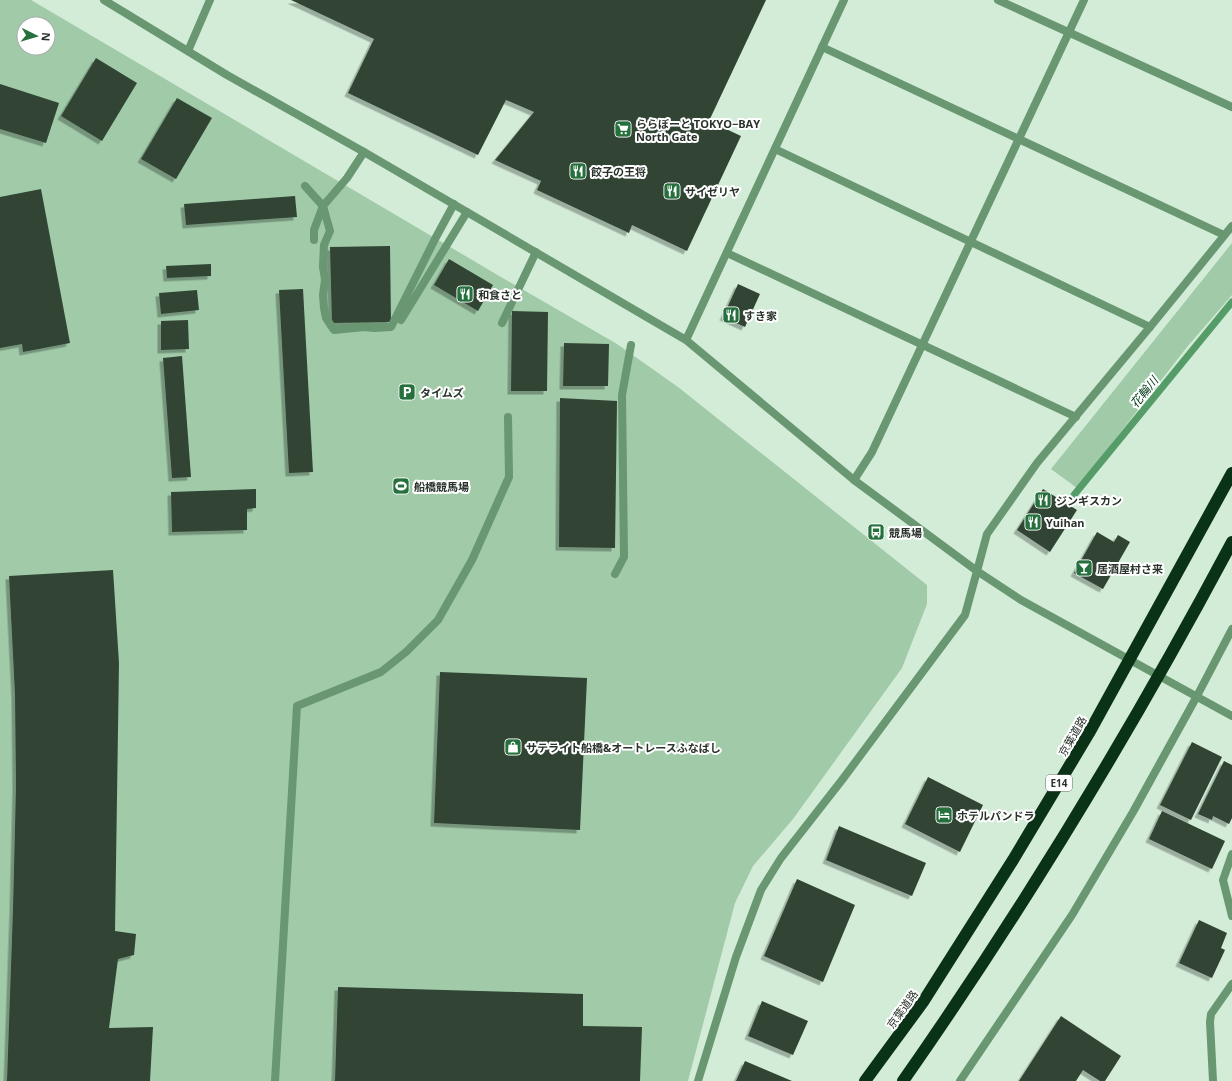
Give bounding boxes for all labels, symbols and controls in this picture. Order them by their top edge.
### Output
north arrow [16,16,56,56]
text: N [39,32,54,42]
place label: ららぽーと TOKYO−BAY North Gate [636,116,760,144]
supermarket icon: ららぽーと TOKYO−BAY North Gate [613,119,633,139]
restaurant icon: 餃子の王将 [568,161,588,181]
place label: 餃子の王将 [591,164,646,179]
restaurant icon: サイゼリヤ [662,181,682,201]
place label: サイゼリヤ [685,184,740,199]
restaurant icon: 和食さと [455,284,475,304]
place label: 和食さと [478,287,522,302]
restaurant icon: すき家 [721,305,741,325]
place label: すき家 [744,308,777,323]
water label: 花輪川 [1126,371,1163,411]
parking icon: タイムズ [397,382,417,402]
place label: タイムズ [420,385,464,400]
sports icon: 船橋競馬場 [391,476,411,496]
place label: 船橋競馬場 [414,479,469,494]
restaurant icon: ジンギスカン [1033,490,1053,510]
place label: ジンギスカン [1056,493,1122,508]
restaurant icon: Yuihan [1023,512,1043,532]
place label: Yuihan [1046,515,1085,530]
bus stop icon: 競馬場 [866,522,886,542]
place label: 競馬場 [889,525,922,540]
bar icon: 居酒屋村さ来 [1074,558,1094,578]
place label: 居酒屋村さ来 [1097,561,1163,576]
street label: 京葉道路 [1055,713,1089,759]
shop icon: サテライト船橋&オートレースふなばし [503,737,523,757]
place label: サテライト船橋&オートレースふなばし [526,740,721,755]
road number: E14 [1046,775,1072,791]
hotel icon: ホテルパンドラ [934,805,954,825]
place label: ホテルパンドラ [957,808,1035,823]
street label: 京葉道路 [883,987,921,1031]

